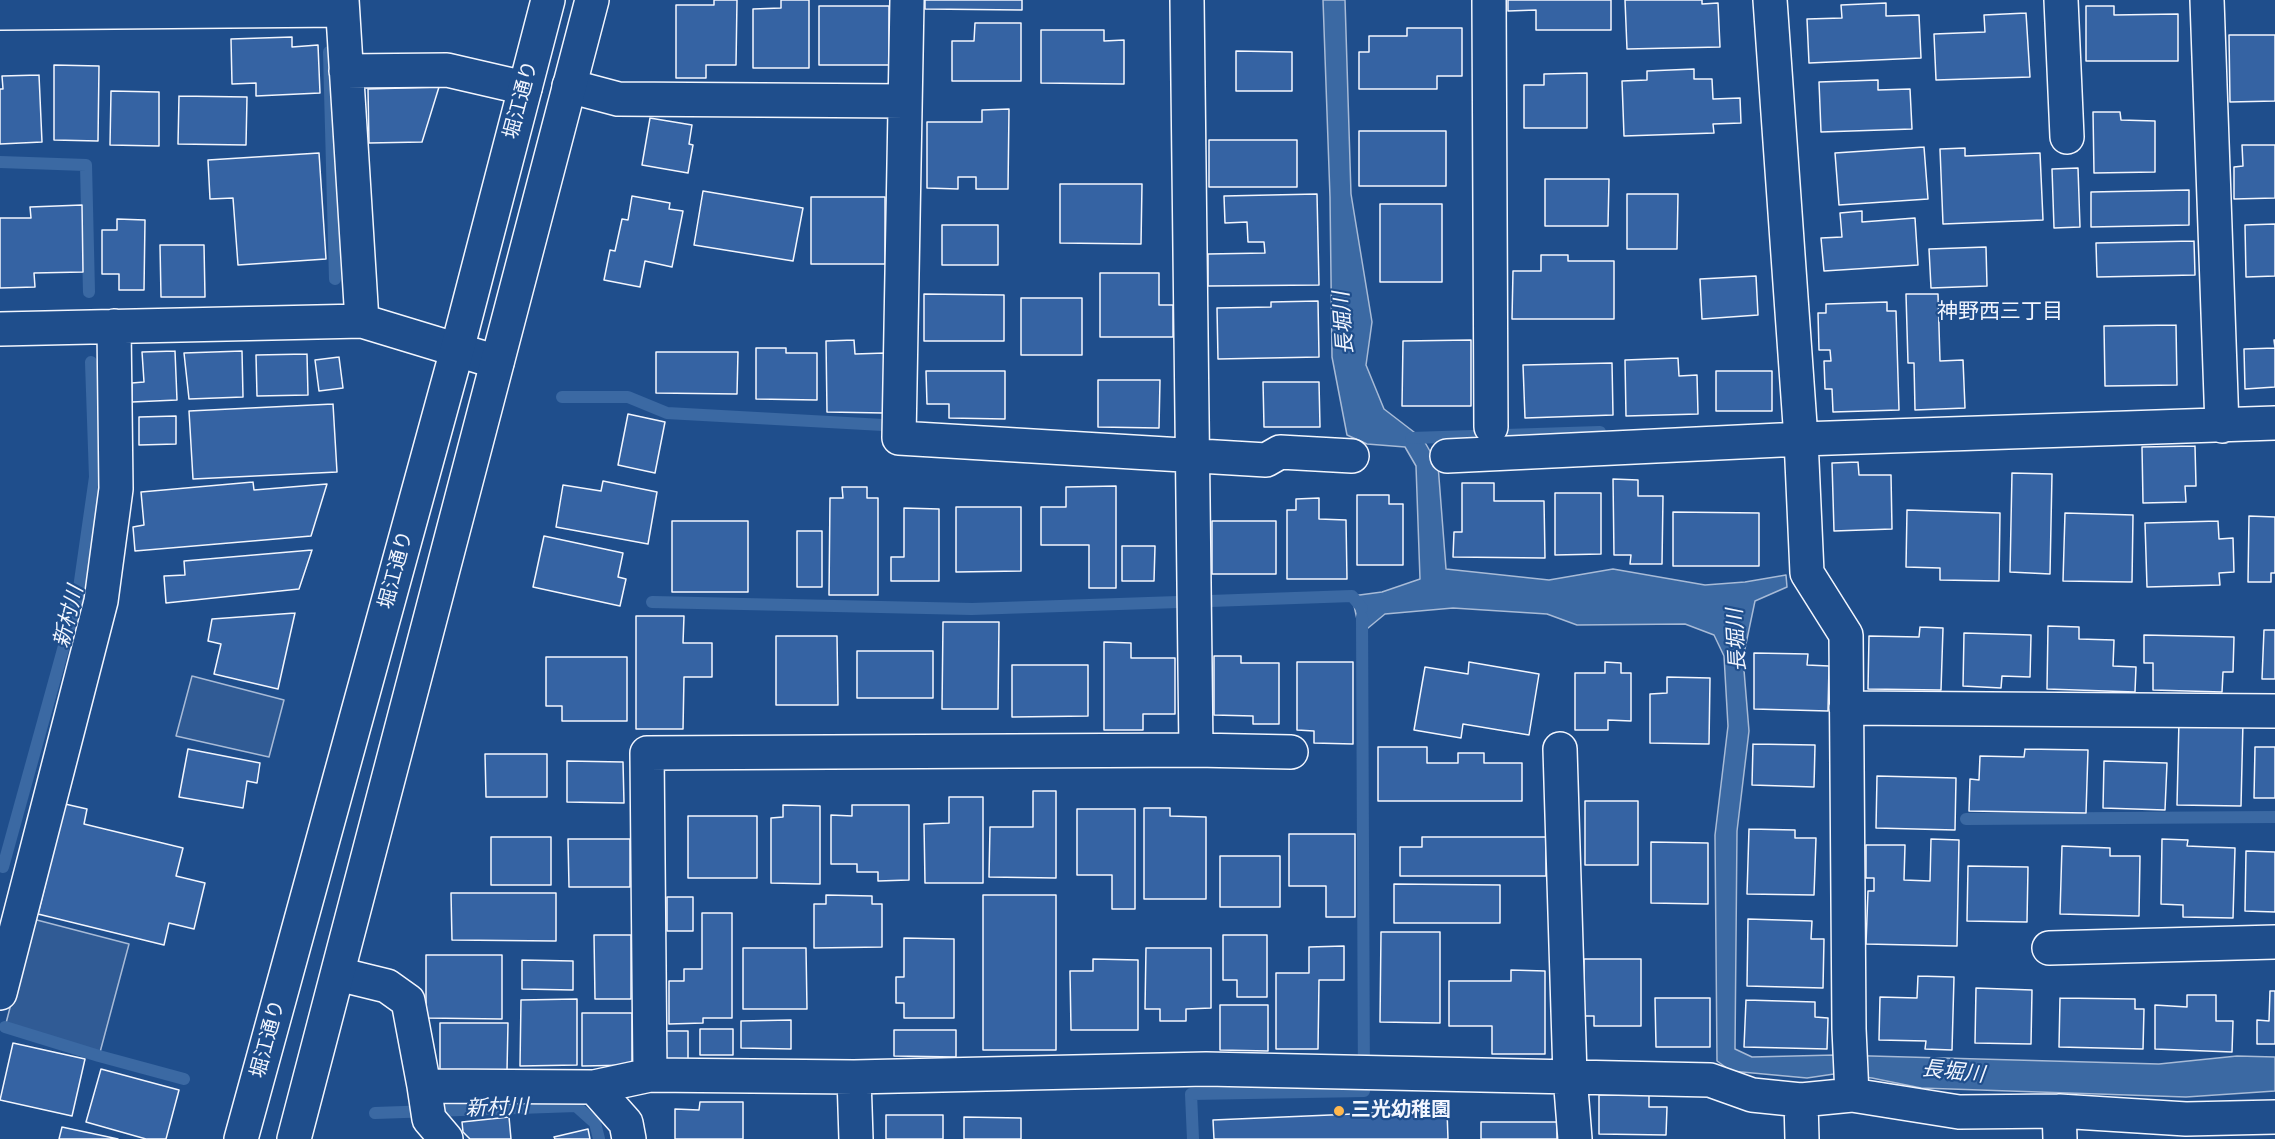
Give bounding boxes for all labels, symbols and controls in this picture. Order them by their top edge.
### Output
street label: 堀江通り [500,58,544,142]
water label: 長堀川 [1330,291,1360,355]
district label: 神野西三丁目 [1937,300,2063,326]
street label: 堀江通り [375,528,419,612]
water label: 新村川 [50,583,90,651]
water label: 長堀川 [1724,608,1752,672]
street label: 堀江通り [247,997,291,1081]
water label: 長堀川 [1920,1057,1986,1089]
water label: 新村川 [465,1095,529,1123]
place label: 三光幼稚園 [1351,1099,1451,1123]
marker: 三光幼稚園 [1332,1104,1346,1118]

